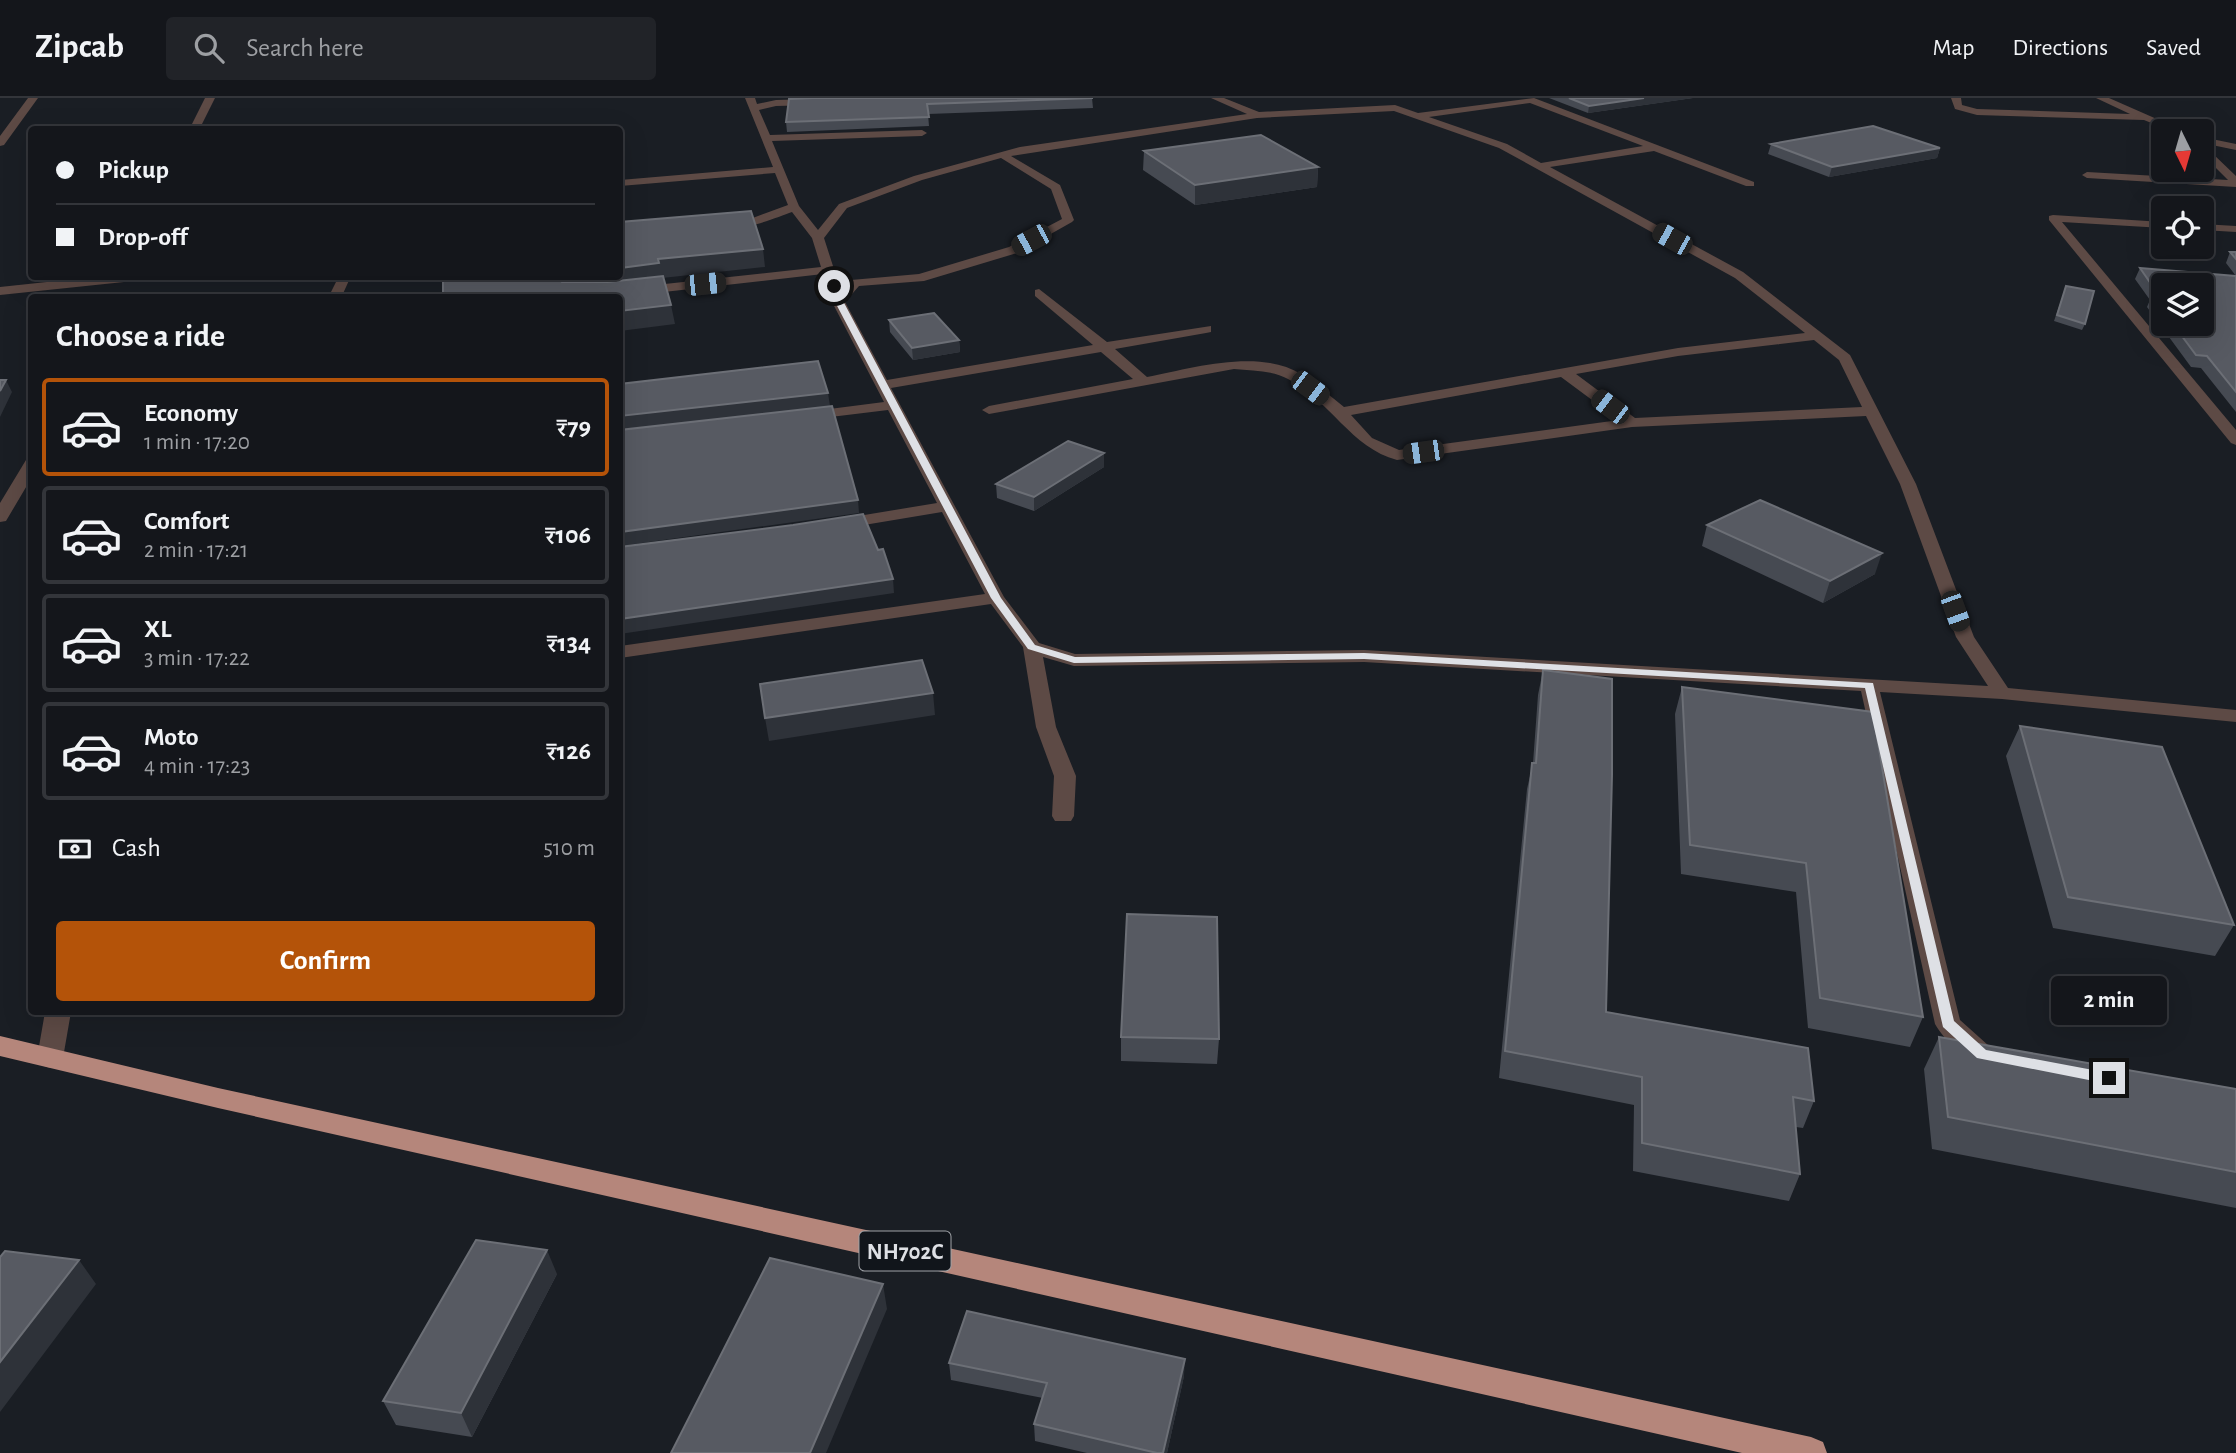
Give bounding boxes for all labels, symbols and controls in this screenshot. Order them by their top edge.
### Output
search box [166,17,656,80]
icon: search [190,29,228,67]
text: Zipcab [35,31,124,64]
text: Search here [246,35,364,61]
text: Map [1932,36,1974,60]
text: Directions [2012,36,2108,60]
text: Saved [2146,36,2201,60]
north arrow [2151,119,2214,182]
map controls [2151,119,2214,336]
text: Pickup [98,157,169,183]
button: locate [2151,196,2214,259]
car [1649,220,1696,258]
car [1008,221,1055,259]
text: Drop-off [98,224,187,250]
route start [818,270,850,302]
car [684,271,727,297]
button: layers [2151,273,2214,336]
text: Choose a ride [56,320,225,352]
car [1287,367,1334,409]
car [1587,386,1634,428]
icon: car [60,396,123,459]
text: Economy [144,400,238,426]
text: ₹79 [556,414,591,440]
text: 1 min · 17:20 [144,431,250,454]
car [1401,439,1446,465]
icon: car [60,504,123,567]
text: Comfort [144,508,229,534]
text: ₹106 [545,522,591,548]
text: 2 min · 17:21 [144,539,248,562]
car [1938,588,1973,634]
icon: car [60,612,123,675]
text: XL [144,616,171,642]
text: ₹134 [546,630,591,656]
text: 3 min · 17:22 [144,647,250,670]
icon: car [60,720,123,783]
text: Moto [144,724,199,750]
text: ₹126 [546,738,591,764]
text: 4 min · 17:23 [144,755,250,778]
icon: cash [56,830,94,868]
text: Cash [112,835,161,861]
text: 510 m [543,837,595,860]
button: Confirm [56,921,595,1001]
callout: 2 min [2051,976,2167,1026]
text: 2 min [2083,989,2135,1012]
route end [2093,1062,2125,1094]
road number: NH702C [860,1232,950,1270]

